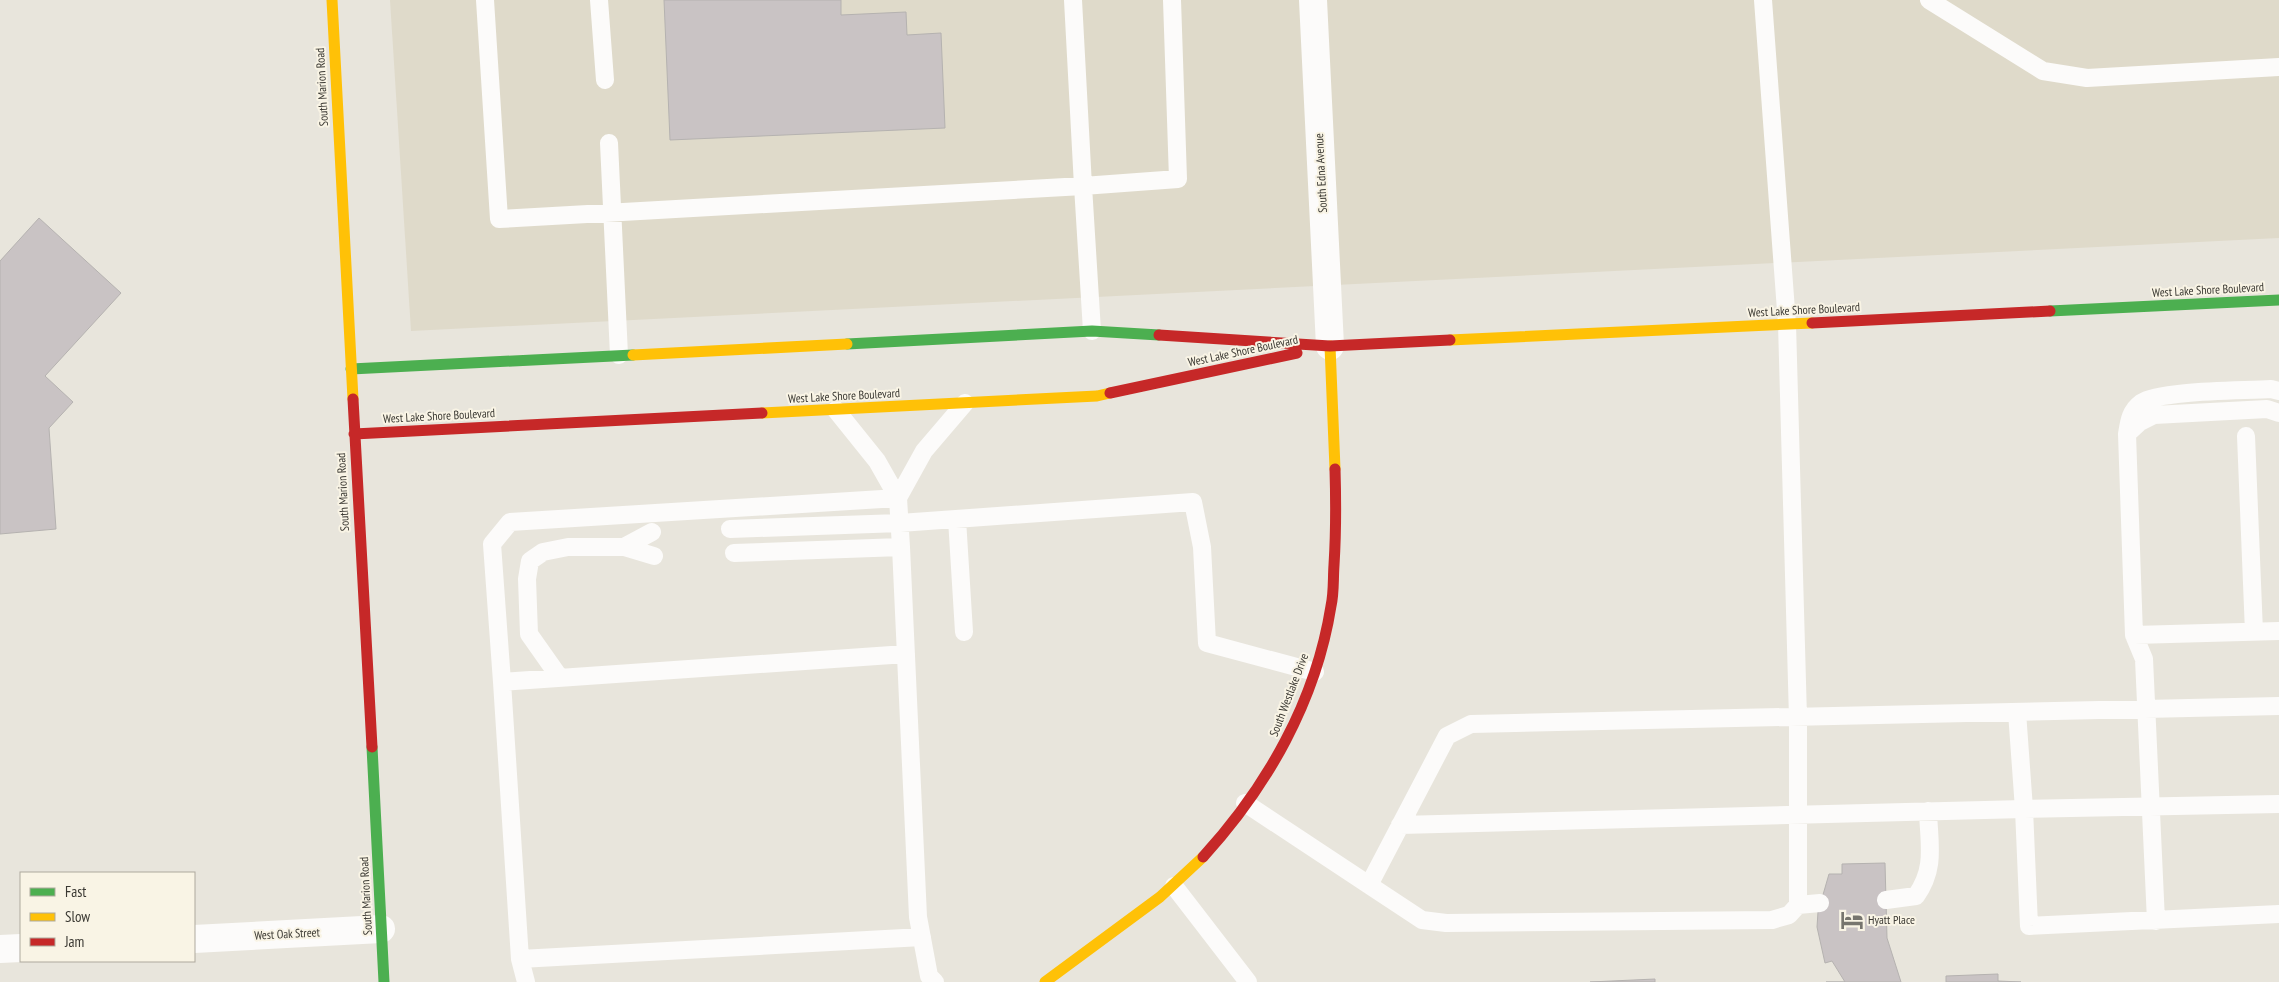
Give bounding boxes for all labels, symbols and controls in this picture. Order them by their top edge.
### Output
street label: South Marion Road [312,47,331,127]
street label: South Edna Avenue [1311,133,1330,213]
street label: West Lake Shore Boulevard [2152,279,2264,300]
street label: West Lake Shore Boulevard [1748,299,1860,320]
street label: West Lake Shore Boulevard [1187,332,1299,369]
street label: West Lake Shore Boulevard [788,385,900,406]
street label: West Lake Shore Boulevard [383,405,495,426]
street label: South Marion Road [333,452,352,532]
street label: South Westlake Drive [1266,651,1311,739]
street label: South Marion Road [356,856,375,936]
legend [20,872,195,962]
text: Fast [65,882,86,901]
text: Slow [65,907,90,926]
hotel icon: Hyatt Place [1839,907,1865,933]
place label: Hyatt Place [1868,912,1915,927]
street label: West Oak Street [254,924,321,943]
text: Jam [64,932,84,951]

